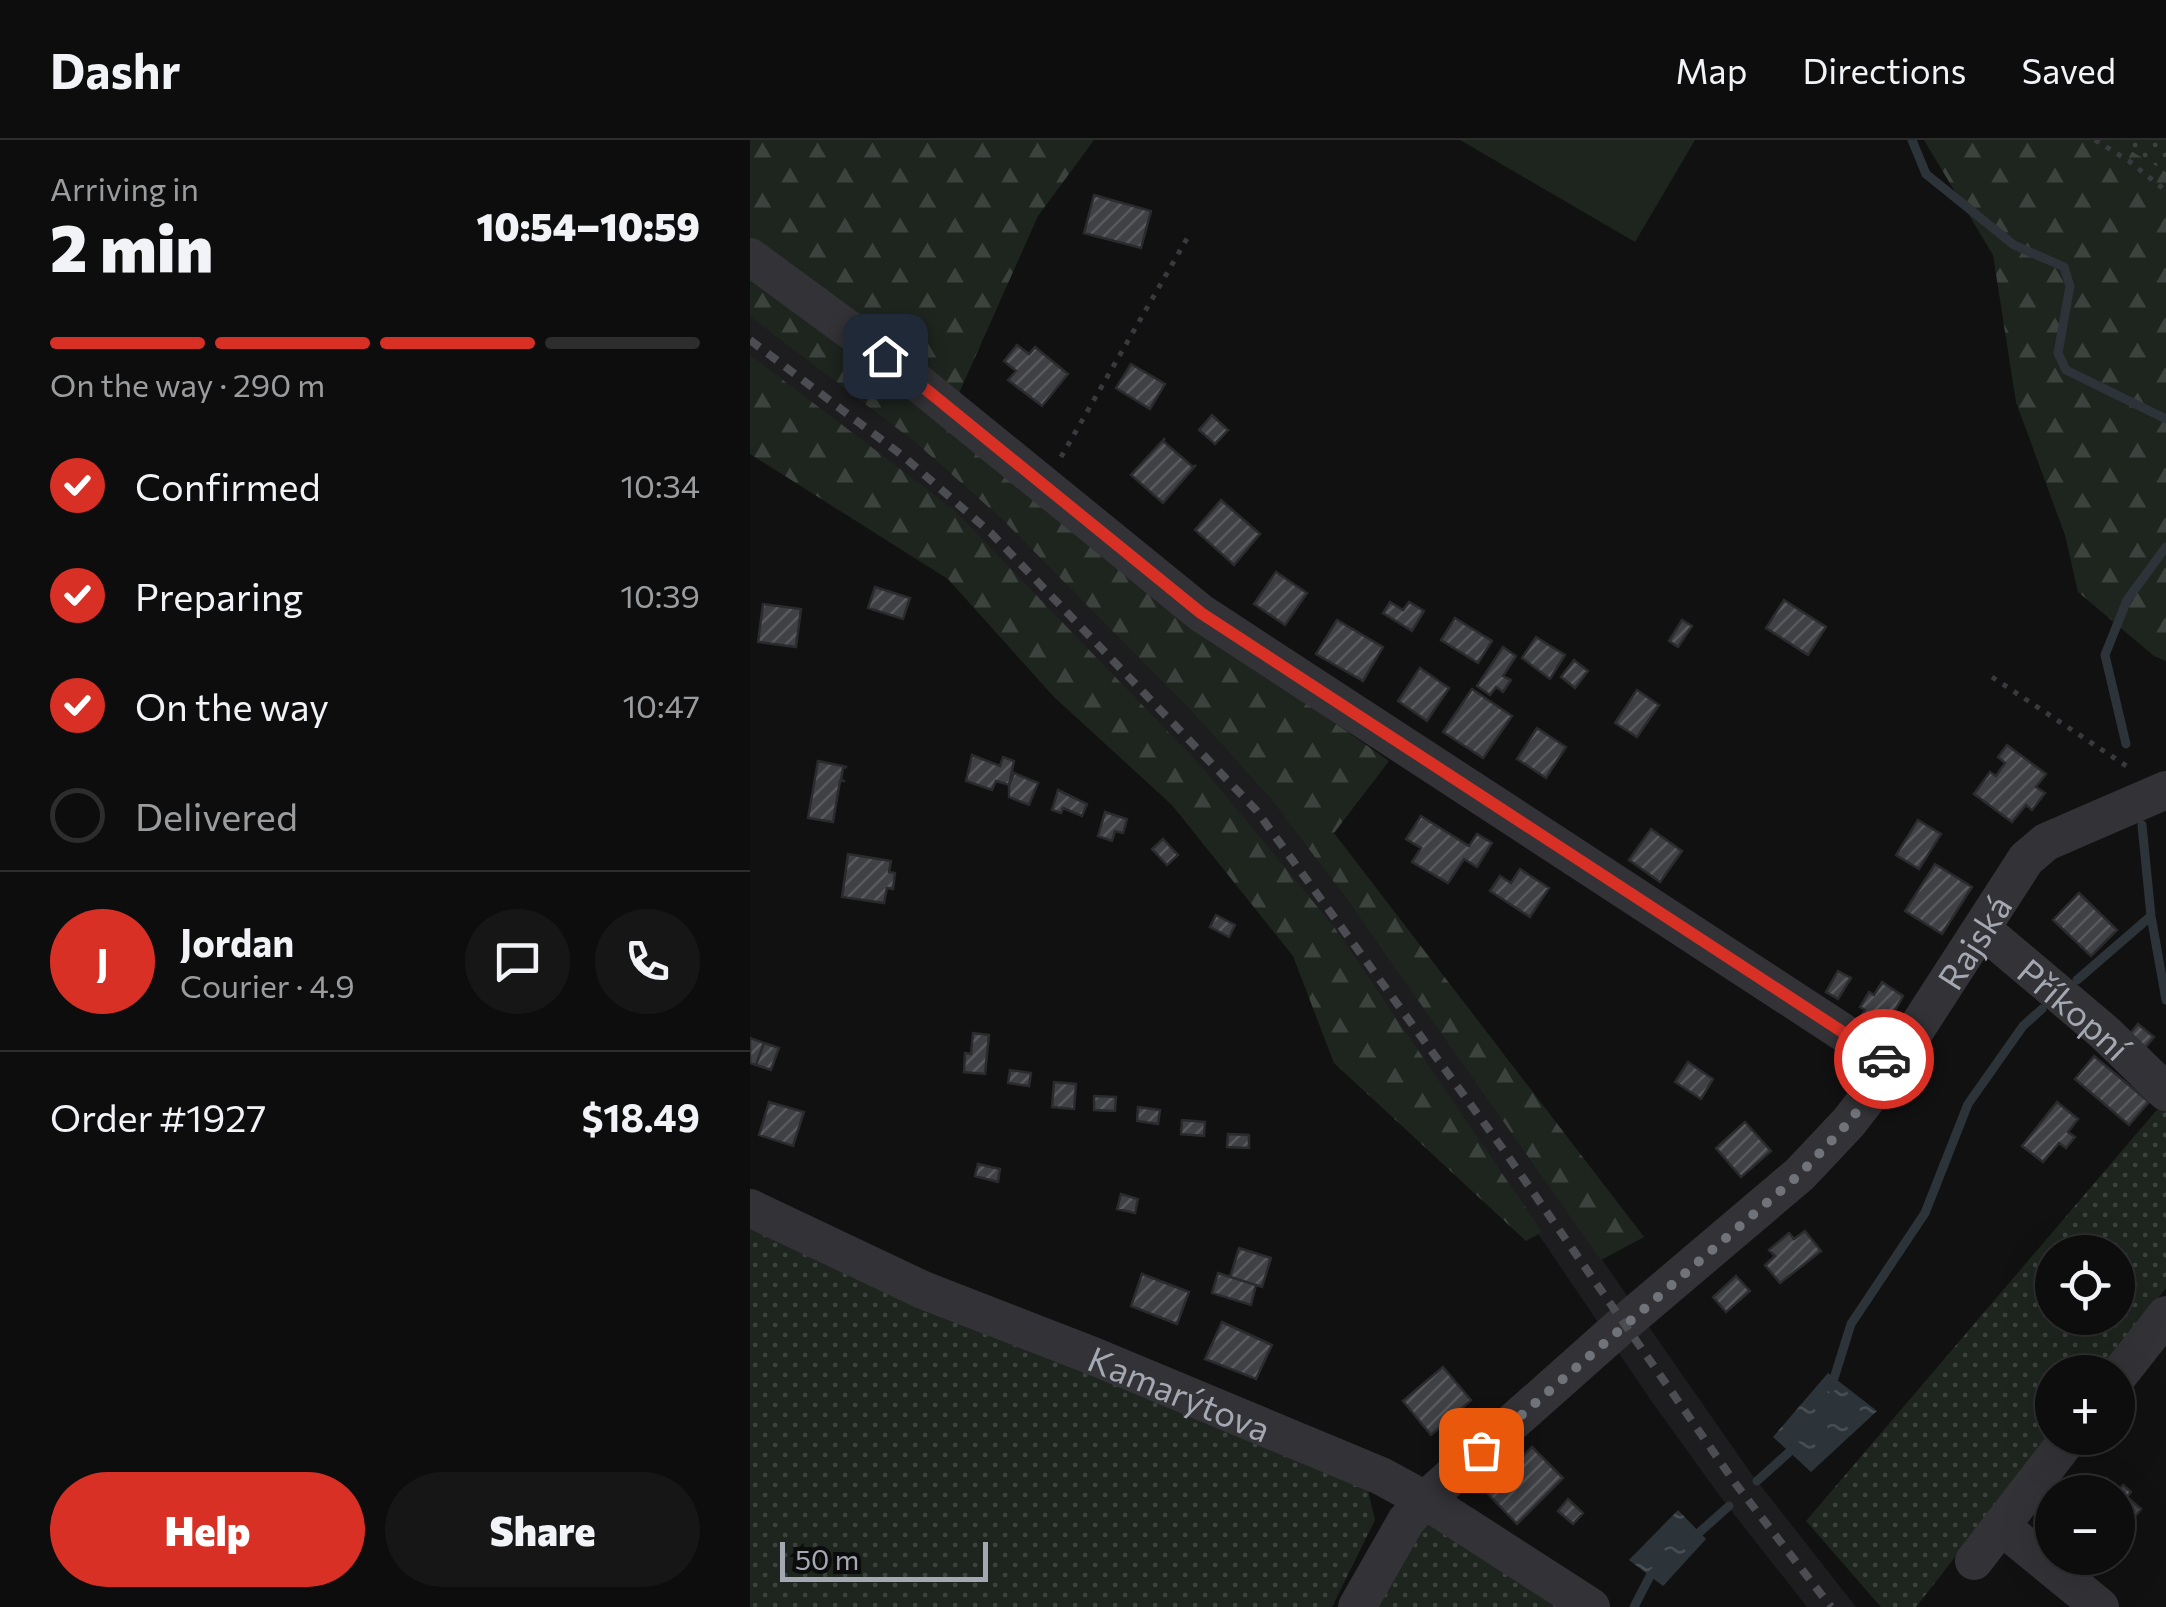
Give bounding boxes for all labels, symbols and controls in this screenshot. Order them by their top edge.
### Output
text: Dashr [50,40,180,99]
text: Map [1675,48,1747,91]
text: Directions [1802,48,1967,91]
text: Saved [2022,48,2116,91]
text: Arriving in [50,168,199,208]
text: 10:54–10:59 [476,202,700,249]
text: 2 min [50,206,213,285]
pin [843,314,928,399]
icon: home [858,329,913,384]
text: On the way · 290 m [50,364,325,404]
icon: check [50,458,105,513]
text: Confirmed [135,462,321,509]
text: 10:34 [620,465,700,505]
icon: check [50,568,105,623]
text: Preparing [135,572,303,619]
text: 10:39 [620,575,700,615]
icon: check [50,678,105,733]
text: On the way [135,682,329,729]
text: 10:47 [622,685,700,725]
text: Delivered [135,792,298,839]
street label: Rajská [1927,886,2019,996]
button: chat [465,909,570,1014]
button: phone [595,909,700,1014]
text: Jordan [180,918,294,965]
text: J [96,938,109,985]
street label: Příkopní [2010,948,2141,1069]
text: Courier · 4.9 [180,965,355,1005]
courier [1834,1009,1934,1109]
icon: car [1857,1032,1912,1087]
text: Order #1927 [50,1093,266,1140]
text: $18.49 [581,1093,700,1140]
map controls [2035,1235,2135,1575]
button: locate [2035,1235,2135,1335]
street label: Kamarýtova [1083,1335,1277,1449]
button: + [2035,1355,2135,1455]
pin [1439,1408,1524,1493]
icon: bag [1454,1423,1509,1478]
button: Help [50,1472,365,1587]
button: Share [385,1472,700,1587]
button: − [2035,1475,2135,1575]
scale bar [780,1537,988,1582]
text: 50 m [795,1542,859,1576]

